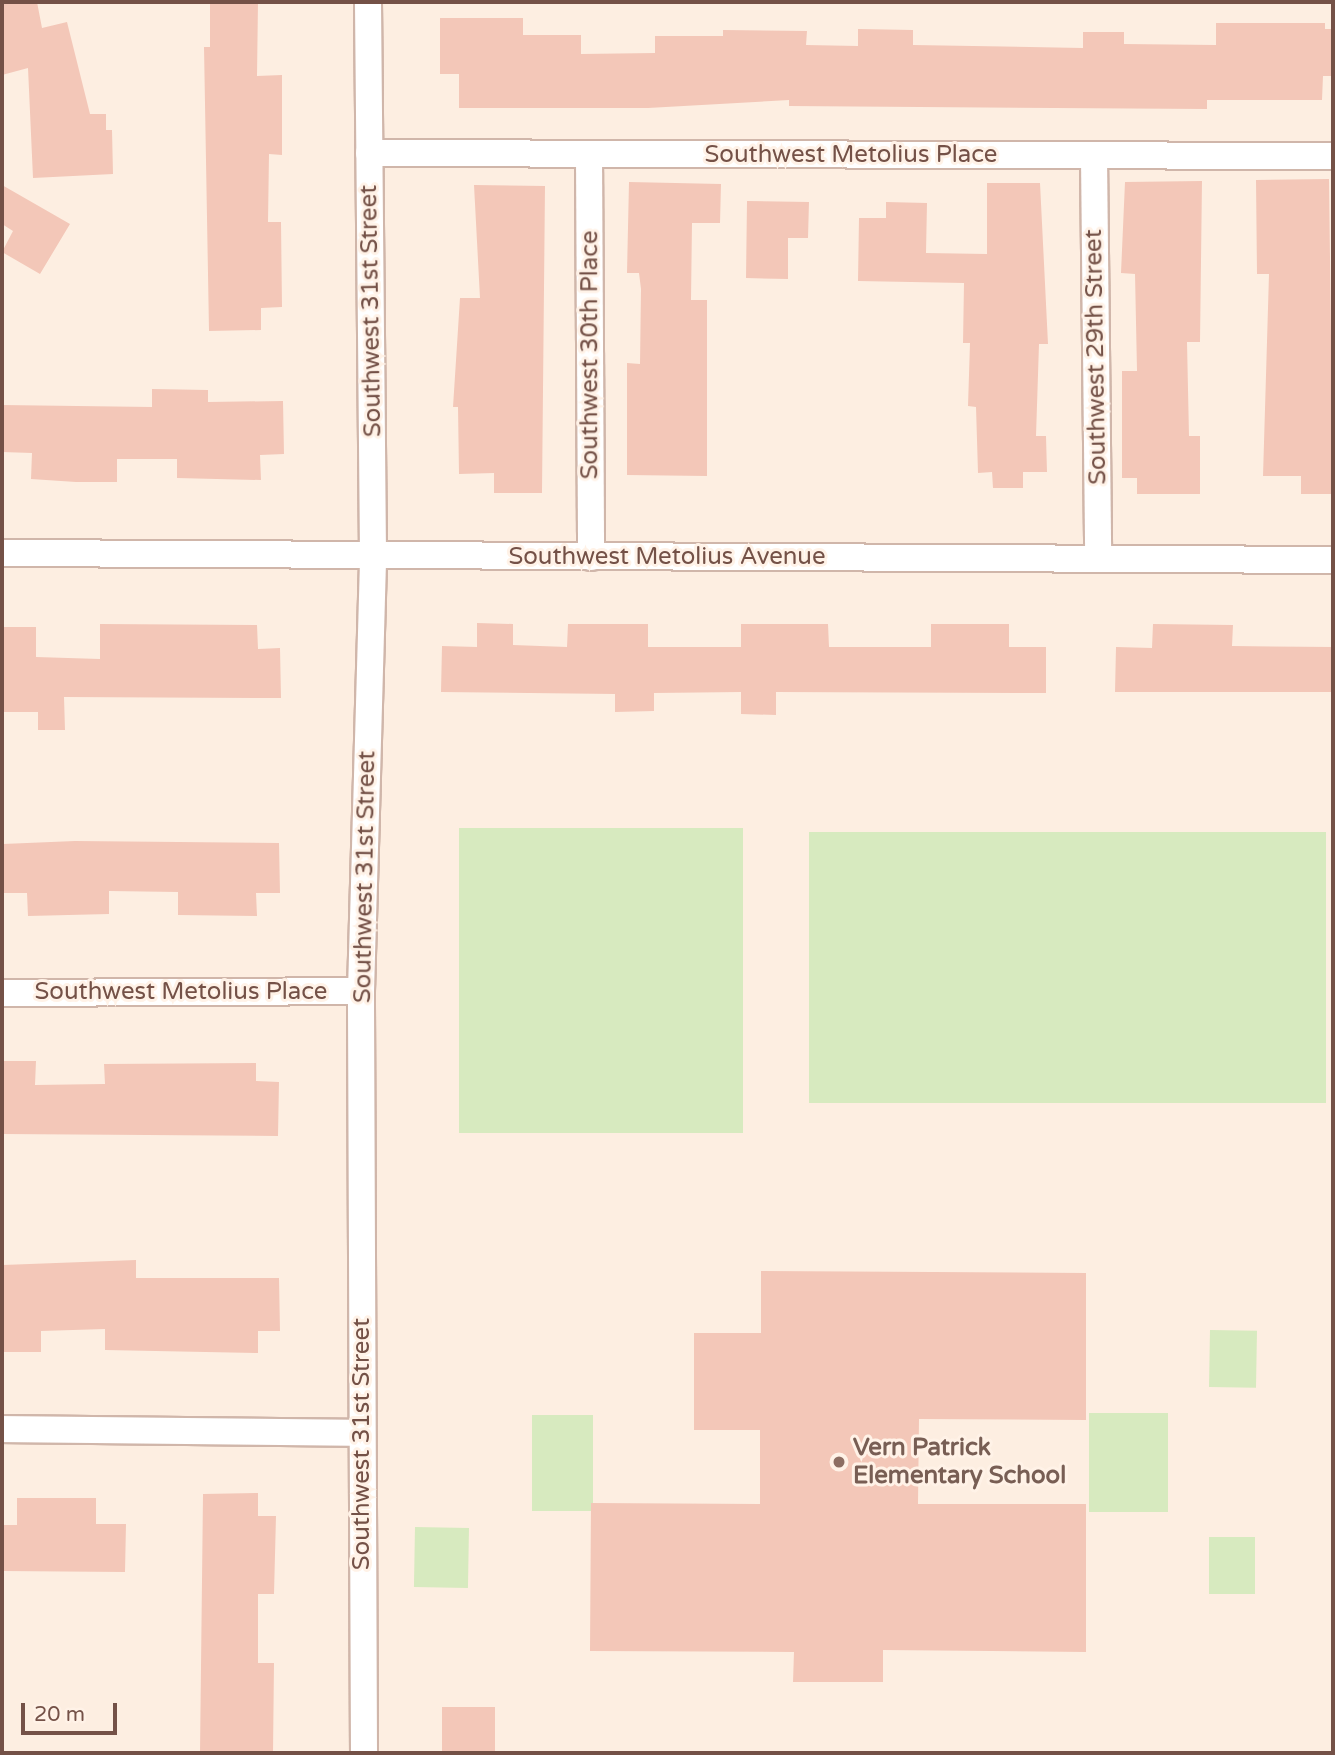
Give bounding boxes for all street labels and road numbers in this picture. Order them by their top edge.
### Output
street label: Southwest Metolius Place [705,141,997,169]
street label: Southwest 31st Street [354,185,388,437]
street label: Southwest 29th Street [1079,229,1113,485]
street label: Southwest 30th Place [576,231,604,479]
street label: Southwest Metolius Avenue [508,543,826,571]
street label: Southwest 31st Street [348,751,382,1003]
street label: Southwest Metolius Place [35,978,327,1006]
street label: Southwest 31st Street [348,1318,376,1570]

